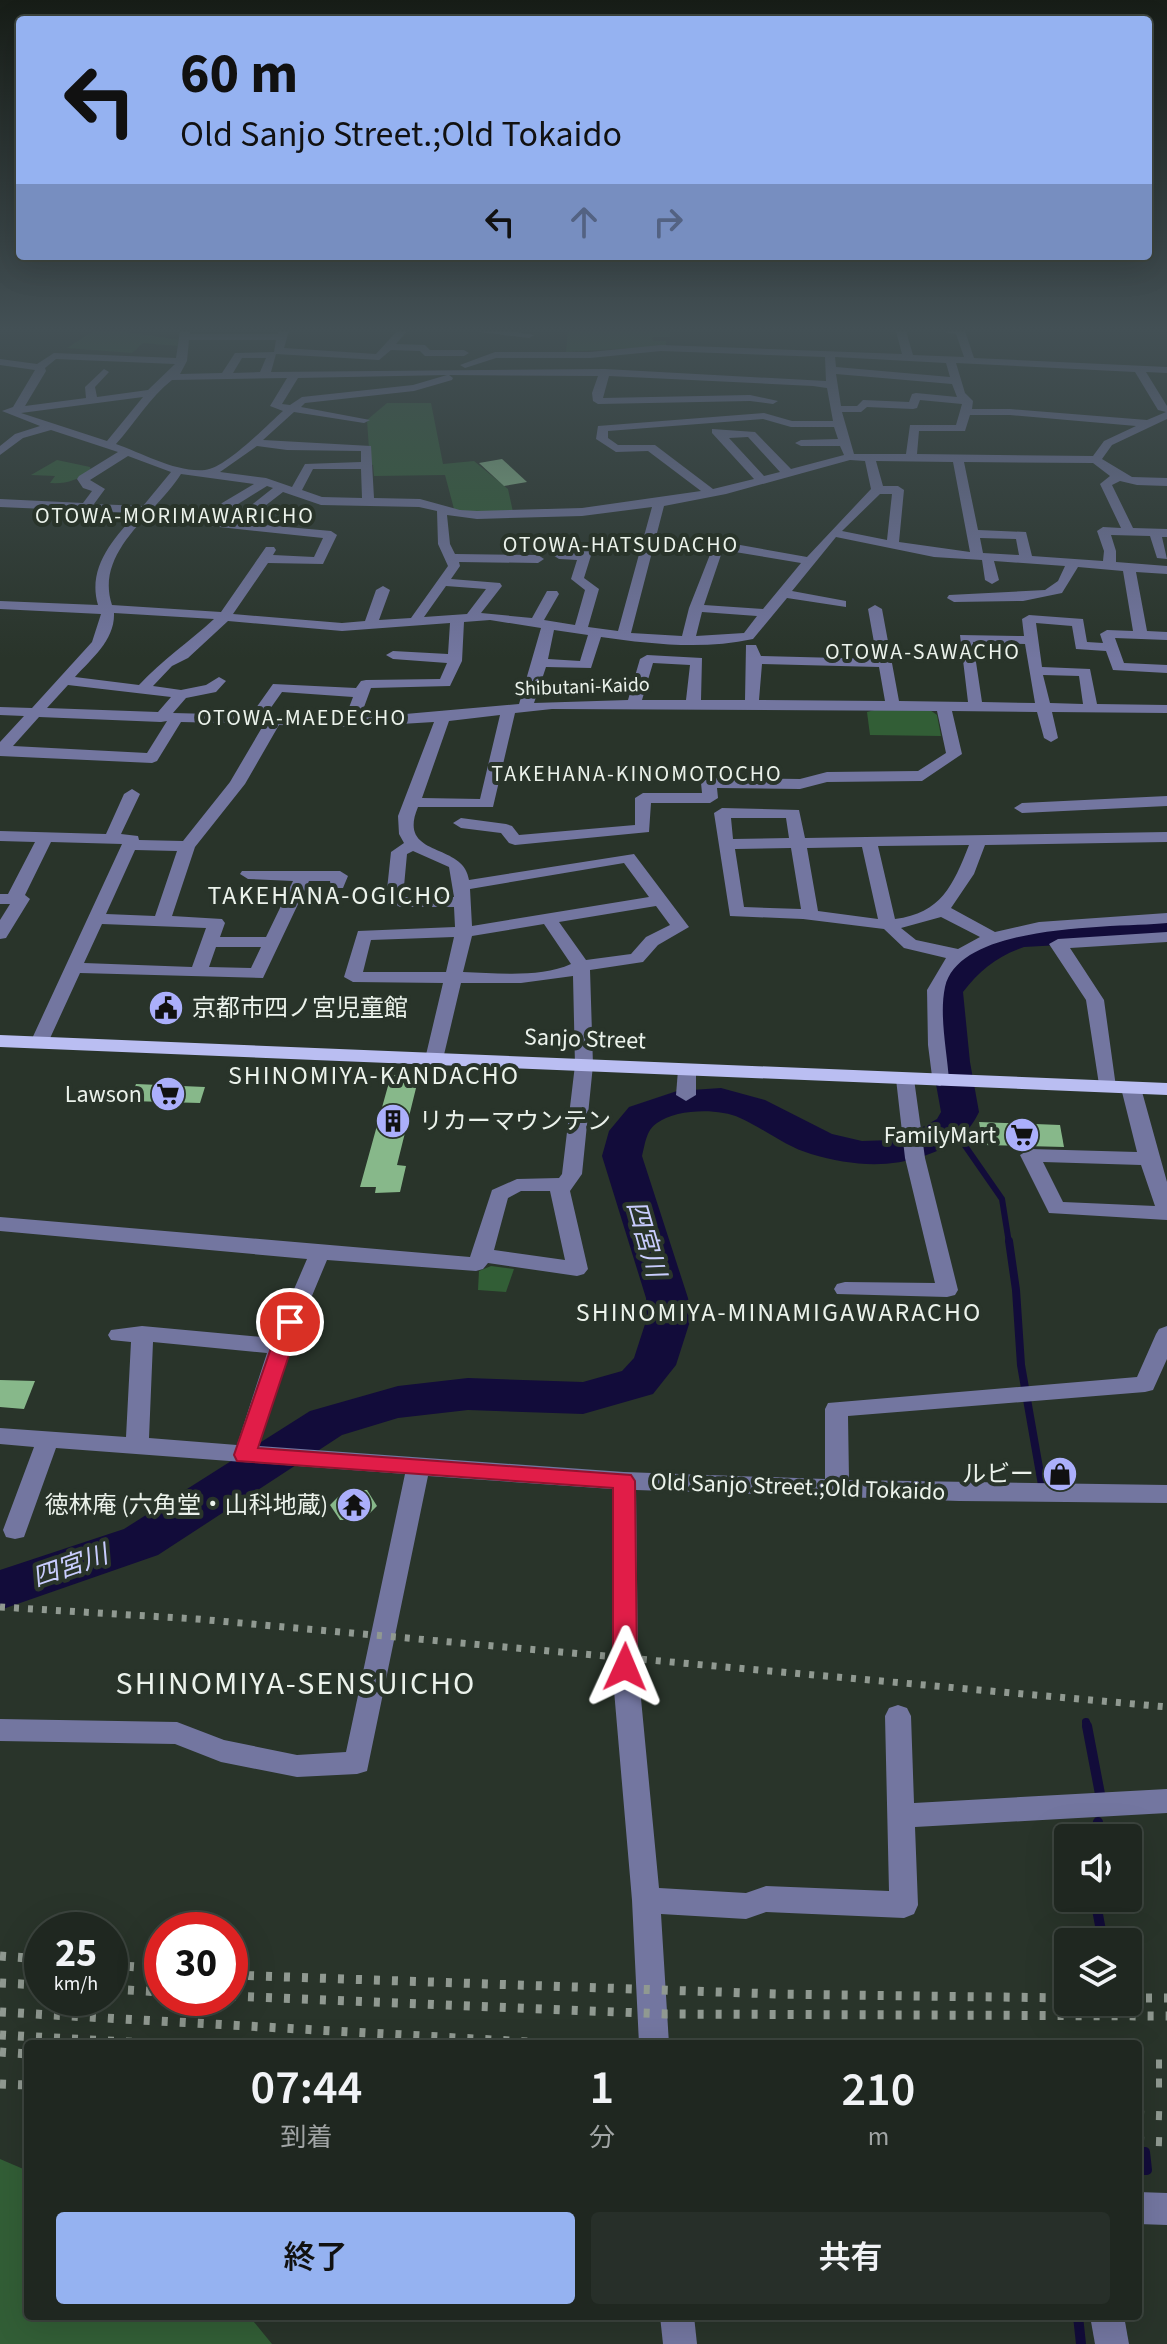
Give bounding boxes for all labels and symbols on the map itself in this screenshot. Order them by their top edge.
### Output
district label: OTOWA-MORIMAWARICHO [35,500,315,532]
district label: OTOWA-HATSUDACHO [503,529,739,561]
district label: OTOWA-SAWACHO [825,636,1021,668]
street label: Shibutani-Kaido [514,671,650,703]
district label: OTOWA-MAEDECHO [197,702,407,734]
district label: TAKEHANA-KINOMOTOCHO [491,758,783,790]
district label: TAKEHANA-OGICHO [207,877,453,914]
public building icon: 京都市四ノ宮児童館 [147,989,185,1027]
place label: 京都市四ノ宮児童館 [192,991,408,1026]
street label: Sanjo Street [523,1019,647,1059]
district label: SHINOMIYA-KANDACHO [228,1057,520,1094]
supermarket icon: Lawson [149,1075,187,1113]
place label: Lawson [65,1077,142,1112]
building icon: リカーマウンテン [374,1102,412,1140]
place label: リカーマウンテン [419,1104,611,1139]
supermarket icon: FamilyMart [1003,1116,1041,1154]
place label: FamilyMart [884,1118,996,1153]
water label: 四宮川 [617,1196,675,1284]
pin [256,1288,324,1356]
district label: SHINOMIYA-MINAMIGAWARACHO [576,1294,982,1331]
shop icon: ルビー [1041,1455,1079,1493]
place label: ルビー [962,1457,1034,1492]
street label: Old Sanjo Street.;Old Tokaido [650,1464,946,1510]
temple icon: 徳林庵 (六角堂・山科地蔵) [335,1486,373,1524]
place label: 徳林庵 (六角堂・山科地蔵) [45,1488,328,1523]
water label: 四宮川 [27,1535,116,1596]
position arrow [583,1625,667,1709]
district label: SHINOMIYA-SENSUICHO [116,1661,476,1707]
speed limit sign: 30 [144,1912,248,2016]

